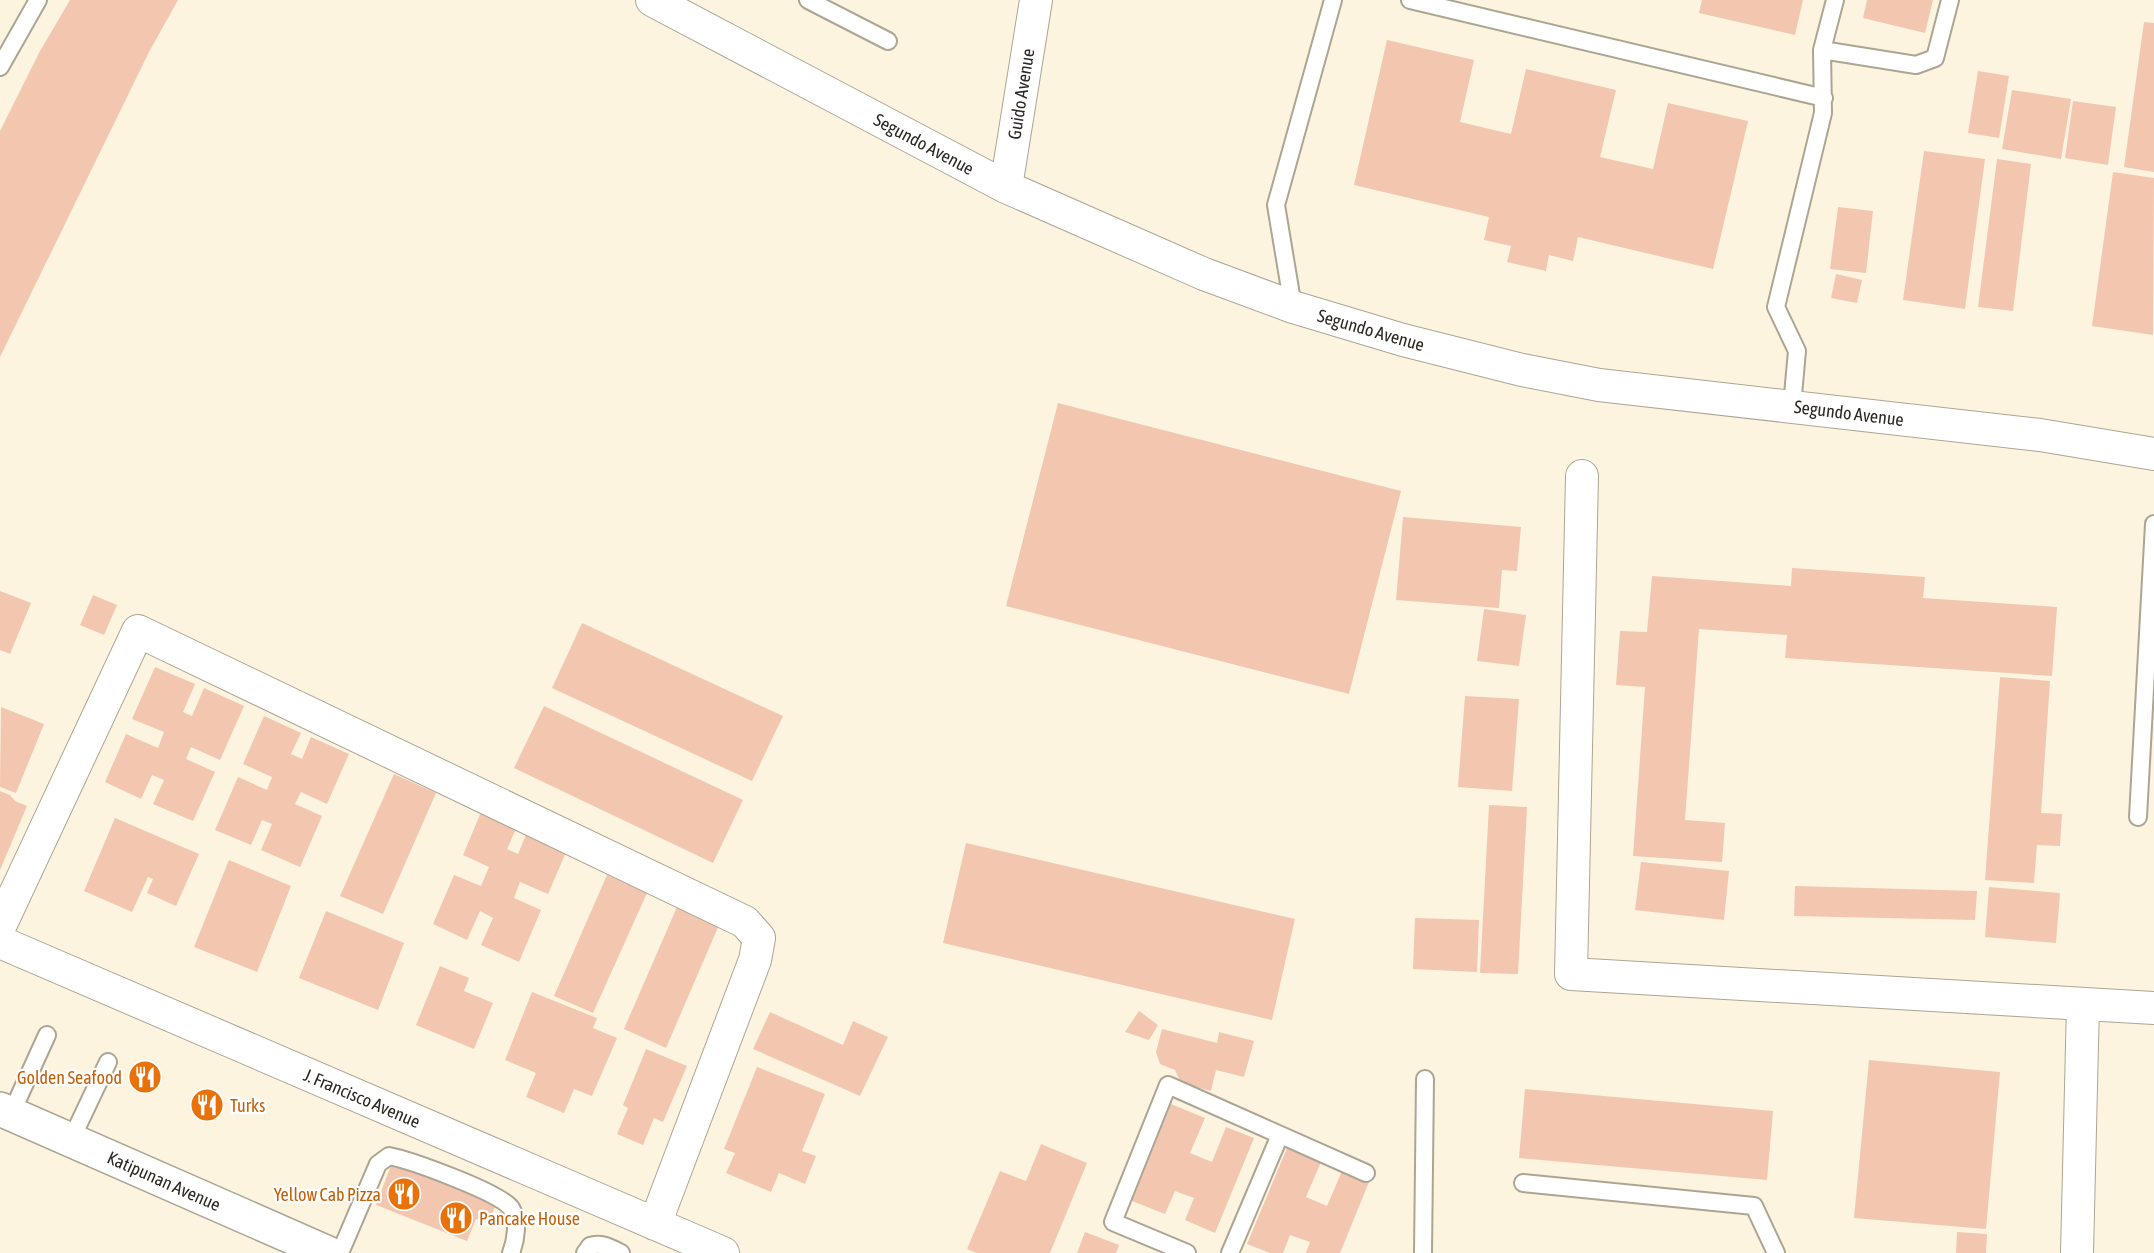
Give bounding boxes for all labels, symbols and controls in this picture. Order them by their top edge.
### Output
street label: Guido Avenue [1003,47,1039,141]
street label: Segundo Avenue [870,109,978,179]
street label: Segundo Avenue [1315,305,1427,355]
street label: Segundo Avenue [1793,396,1905,430]
restaurant icon: Golden Seafood [127,1059,163,1095]
street label: J. Francisco Avenue [301,1064,423,1132]
place label: Golden Seafood [17,1067,122,1088]
restaurant icon: Turks [189,1087,225,1123]
place label: Turks [230,1095,265,1116]
street label: Katipunan Avenue [104,1147,224,1215]
restaurant icon: Yellow Cab Pizza [386,1176,422,1212]
place label: Yellow Cab Pizza [274,1184,381,1205]
restaurant icon: Pancake House [438,1200,474,1236]
place label: Pancake House [479,1208,580,1229]

